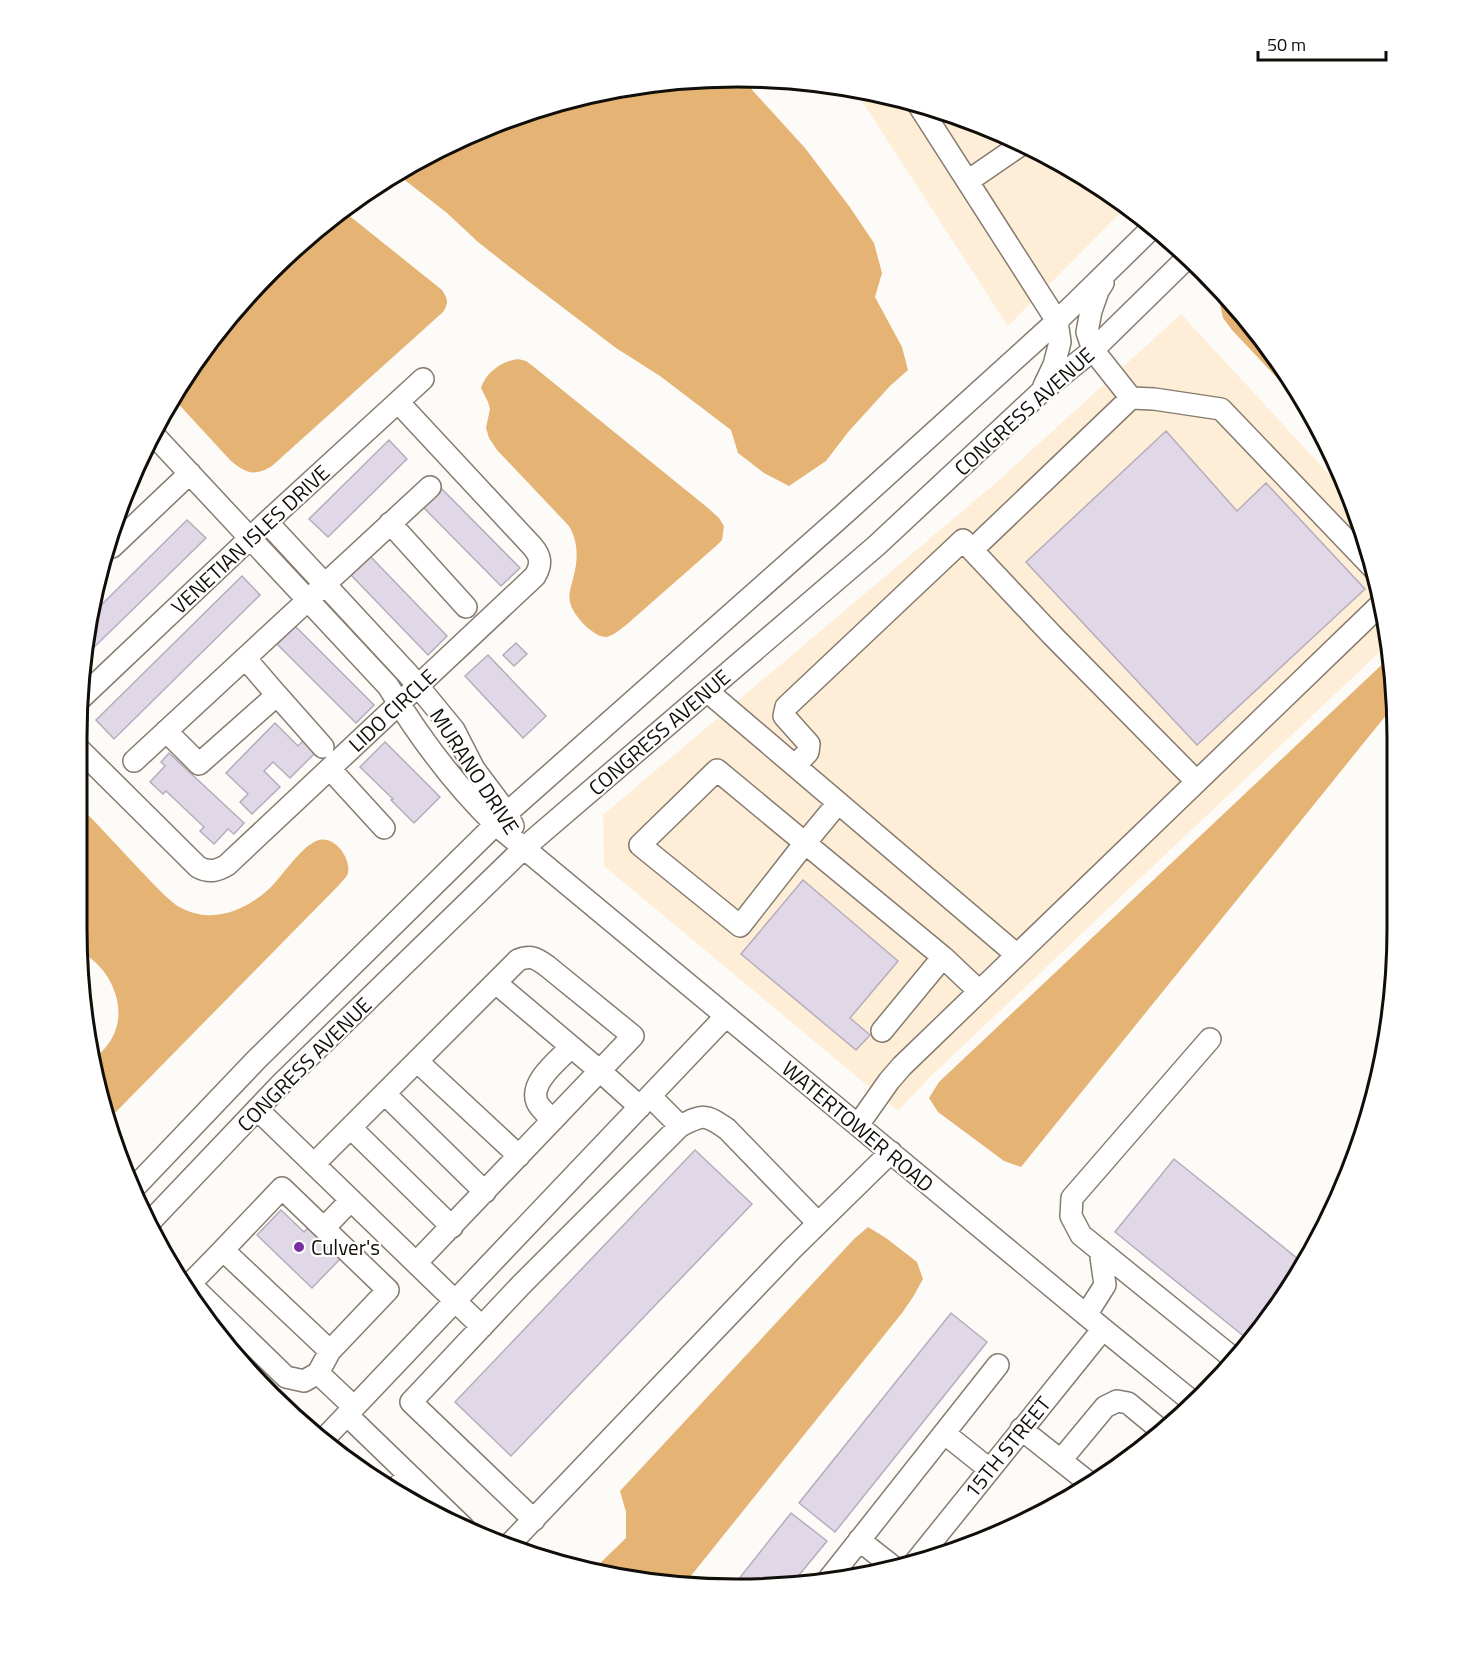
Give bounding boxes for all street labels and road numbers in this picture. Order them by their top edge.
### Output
street label: CONGRESS AVENUE [947,339,1101,483]
street label: VENETIAN ISLES DRIVE [163,457,337,621]
street label: LIDO CIRCLE [341,661,443,759]
street label: CONGRESS AVENUE [581,661,737,803]
street label: MURANO DRIVE [422,702,528,840]
street label: CONGRESS AVENUE [229,989,379,1139]
street label: WATERTOWER ROAD [775,1053,941,1199]
street label: 15TH STREET [956,1389,1058,1505]

